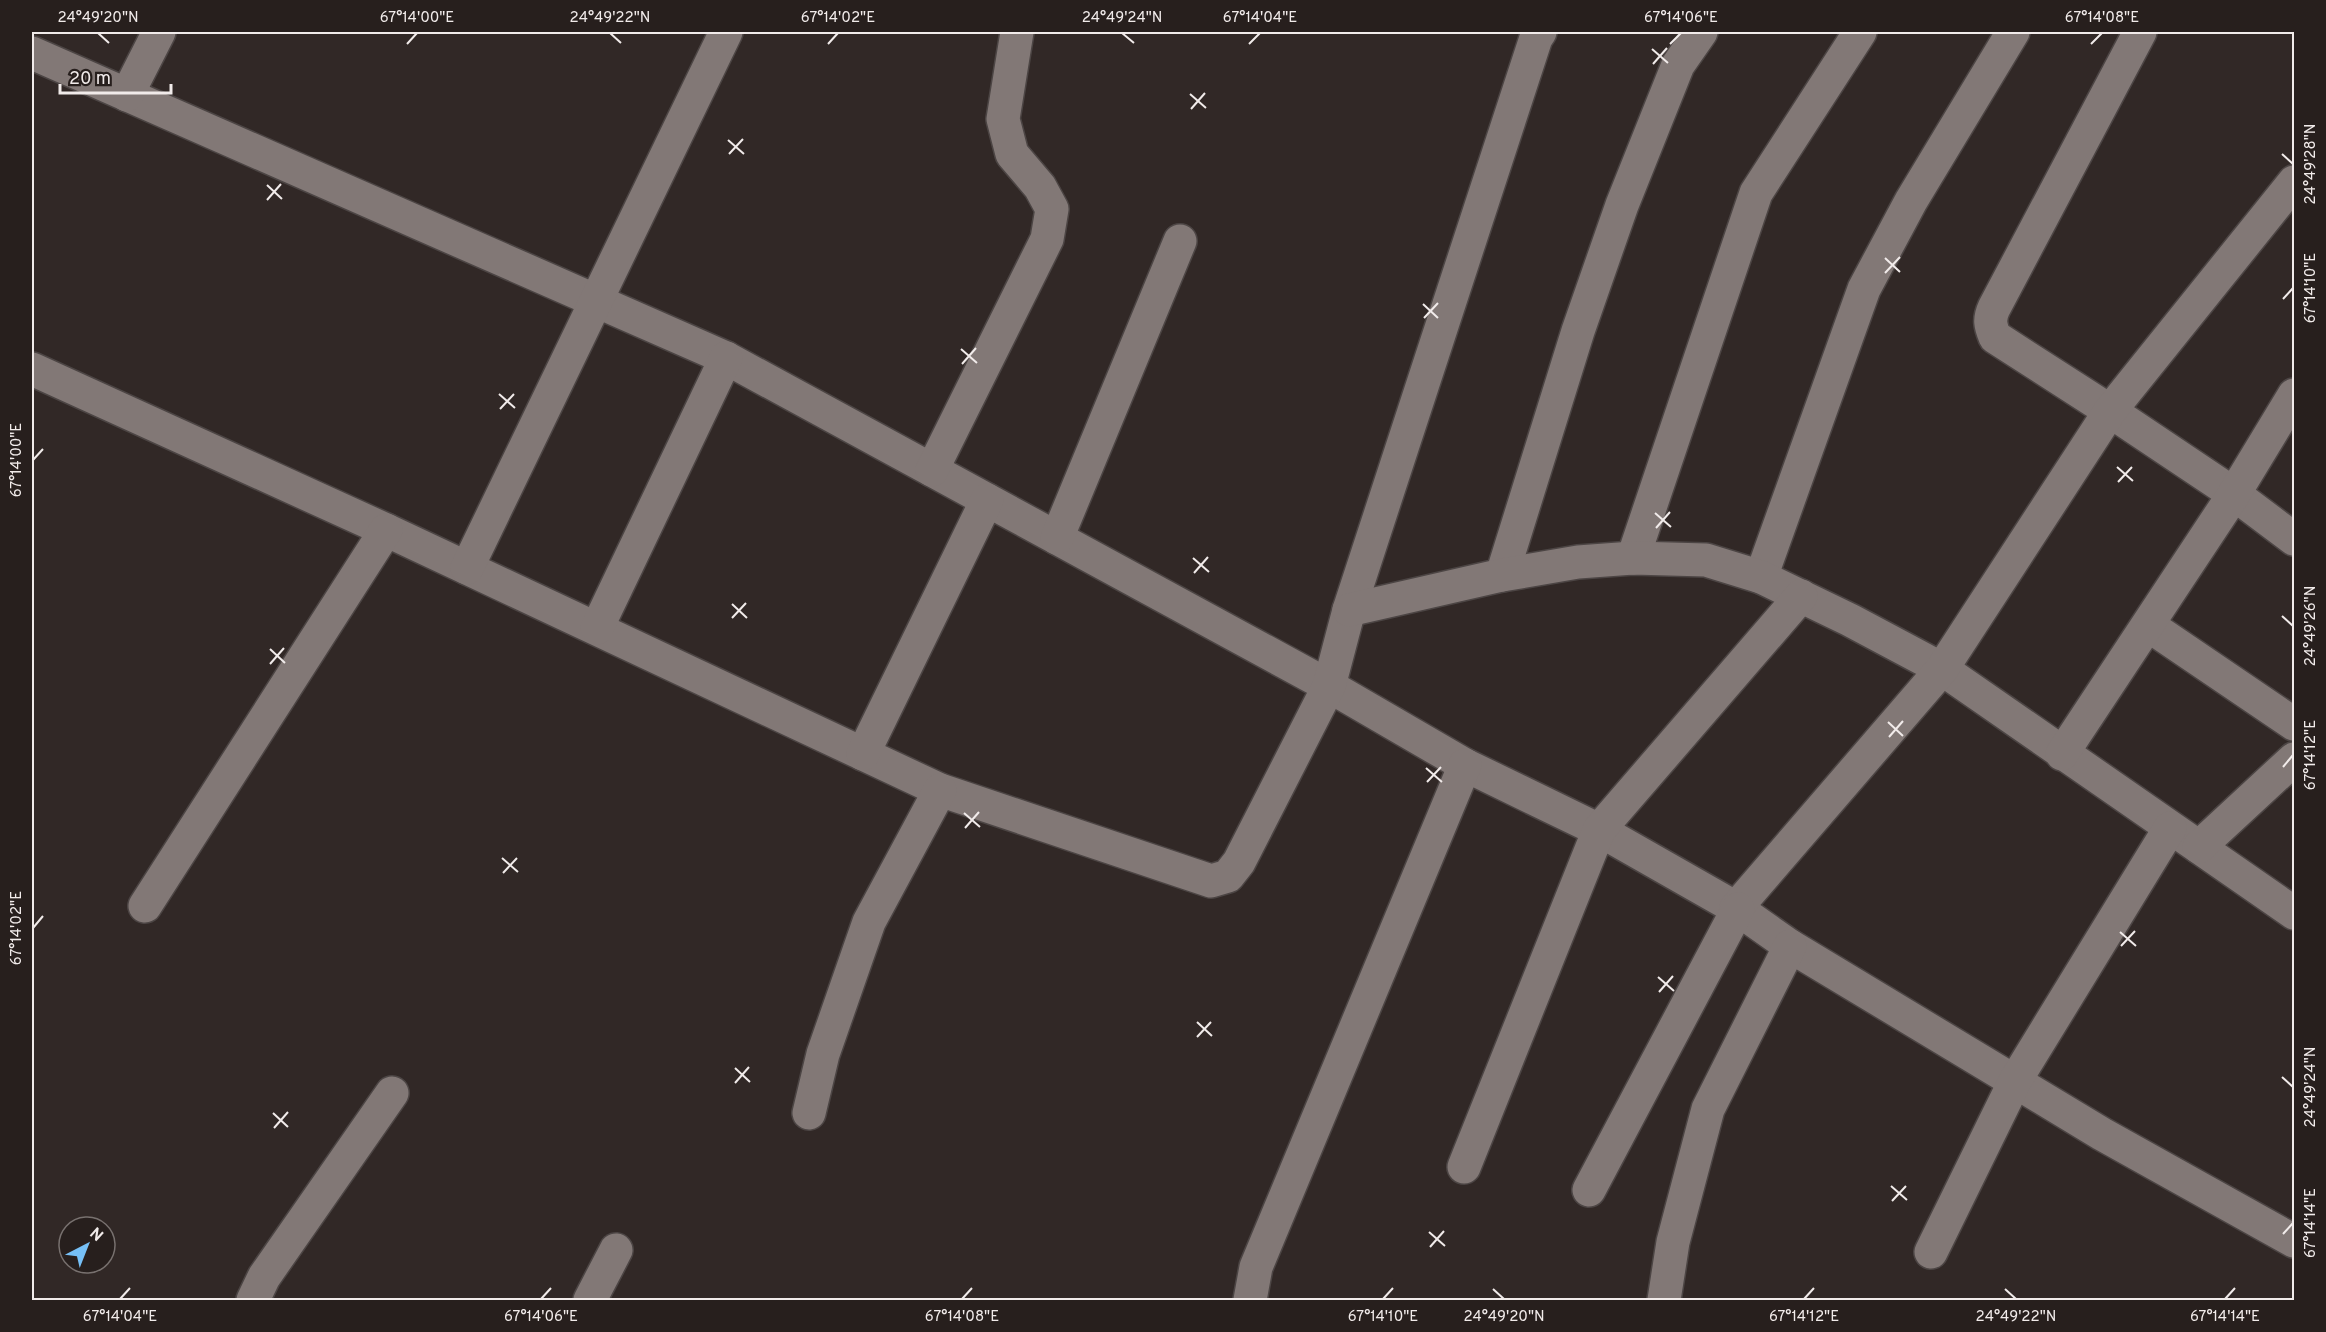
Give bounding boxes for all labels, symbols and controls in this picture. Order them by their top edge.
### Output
text: 24°49'20"N [57,9,139,28]
text: 67°14'00"E [380,9,454,28]
text: 24°49'22"N [570,9,650,28]
text: 67°14'02"E [801,9,875,28]
text: 24°49'24"N [1082,9,1162,28]
text: 67°14'04"E [1223,9,1297,28]
text: 67°14'06"E [1644,9,1718,28]
text: 67°14'08"E [2065,9,2139,28]
scale bar [60,57,171,95]
text: 20 m [69,68,111,91]
text: 24°49'28"N [2302,124,2321,204]
text: 67°14'10"E [2302,253,2321,323]
text: 67°14'00"E [8,423,27,497]
text: 24°49'26"N [2302,586,2321,666]
text: 67°14'12"E [2302,720,2321,790]
text: 67°14'02"E [8,891,27,965]
text: 24°49'24"N [2302,1047,2321,1127]
text: 67°14'14"E [2302,1188,2321,1258]
north arrow [57,1215,117,1275]
text: N [85,1224,107,1247]
text: 67°14'04"E [83,1308,157,1327]
text: 67°14'06"E [504,1308,578,1327]
text: 67°14'08"E [925,1308,999,1327]
text: 67°14'10"E [1348,1308,1418,1327]
text: 24°49'20"N [1463,1308,1545,1327]
text: 67°14'12"E [1769,1308,1839,1327]
text: 24°49'22"N [1976,1308,2056,1327]
text: 67°14'14"E [2190,1308,2260,1327]

